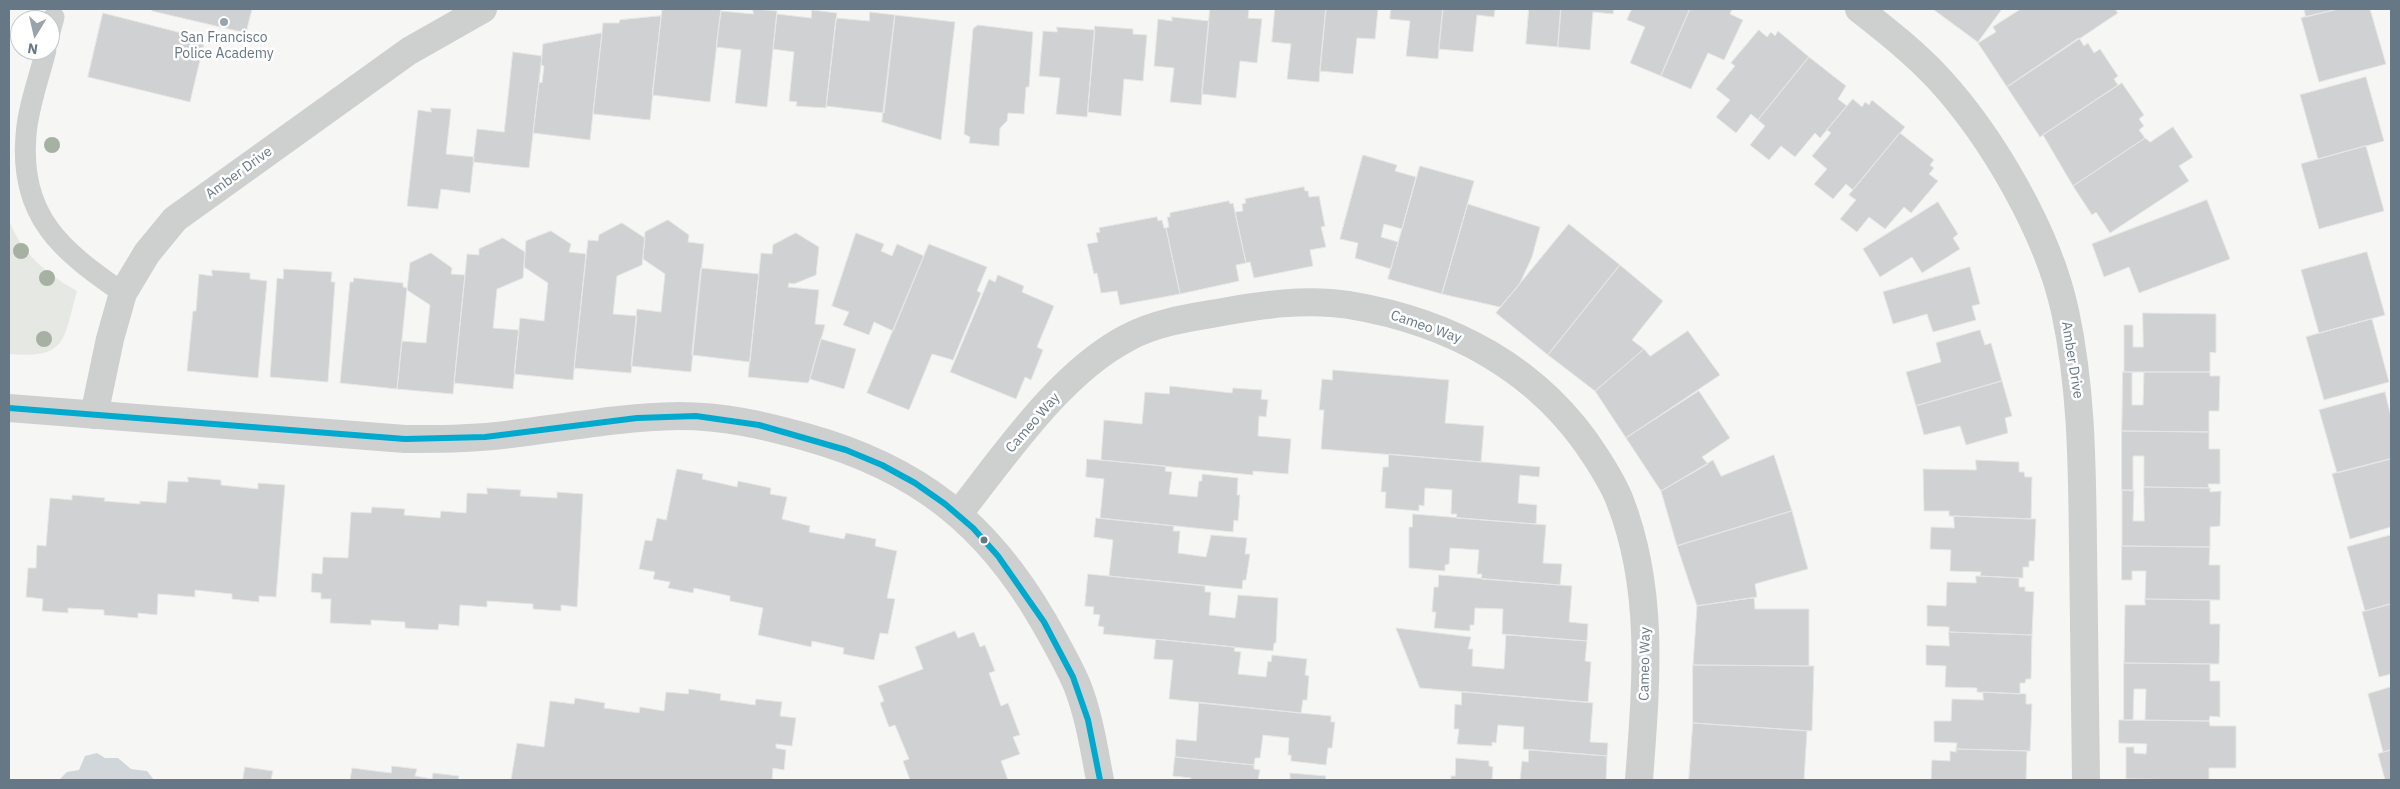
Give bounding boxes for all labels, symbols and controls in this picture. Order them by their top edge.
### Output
north arrow [10,10,60,60]
marker: San Francisco Police Academy [218,16,230,28]
place label: San Francisco Police Academy [174,30,274,62]
text: N [26,39,39,59]
street label: Amber Drive [203,143,275,203]
street label: Cameo Way [1388,307,1464,347]
street label: Amber Drive [2058,320,2086,400]
street label: Cameo Way [1002,390,1064,456]
unlabelled marker [979,535,989,545]
street label: Cameo Way [1636,627,1654,701]

